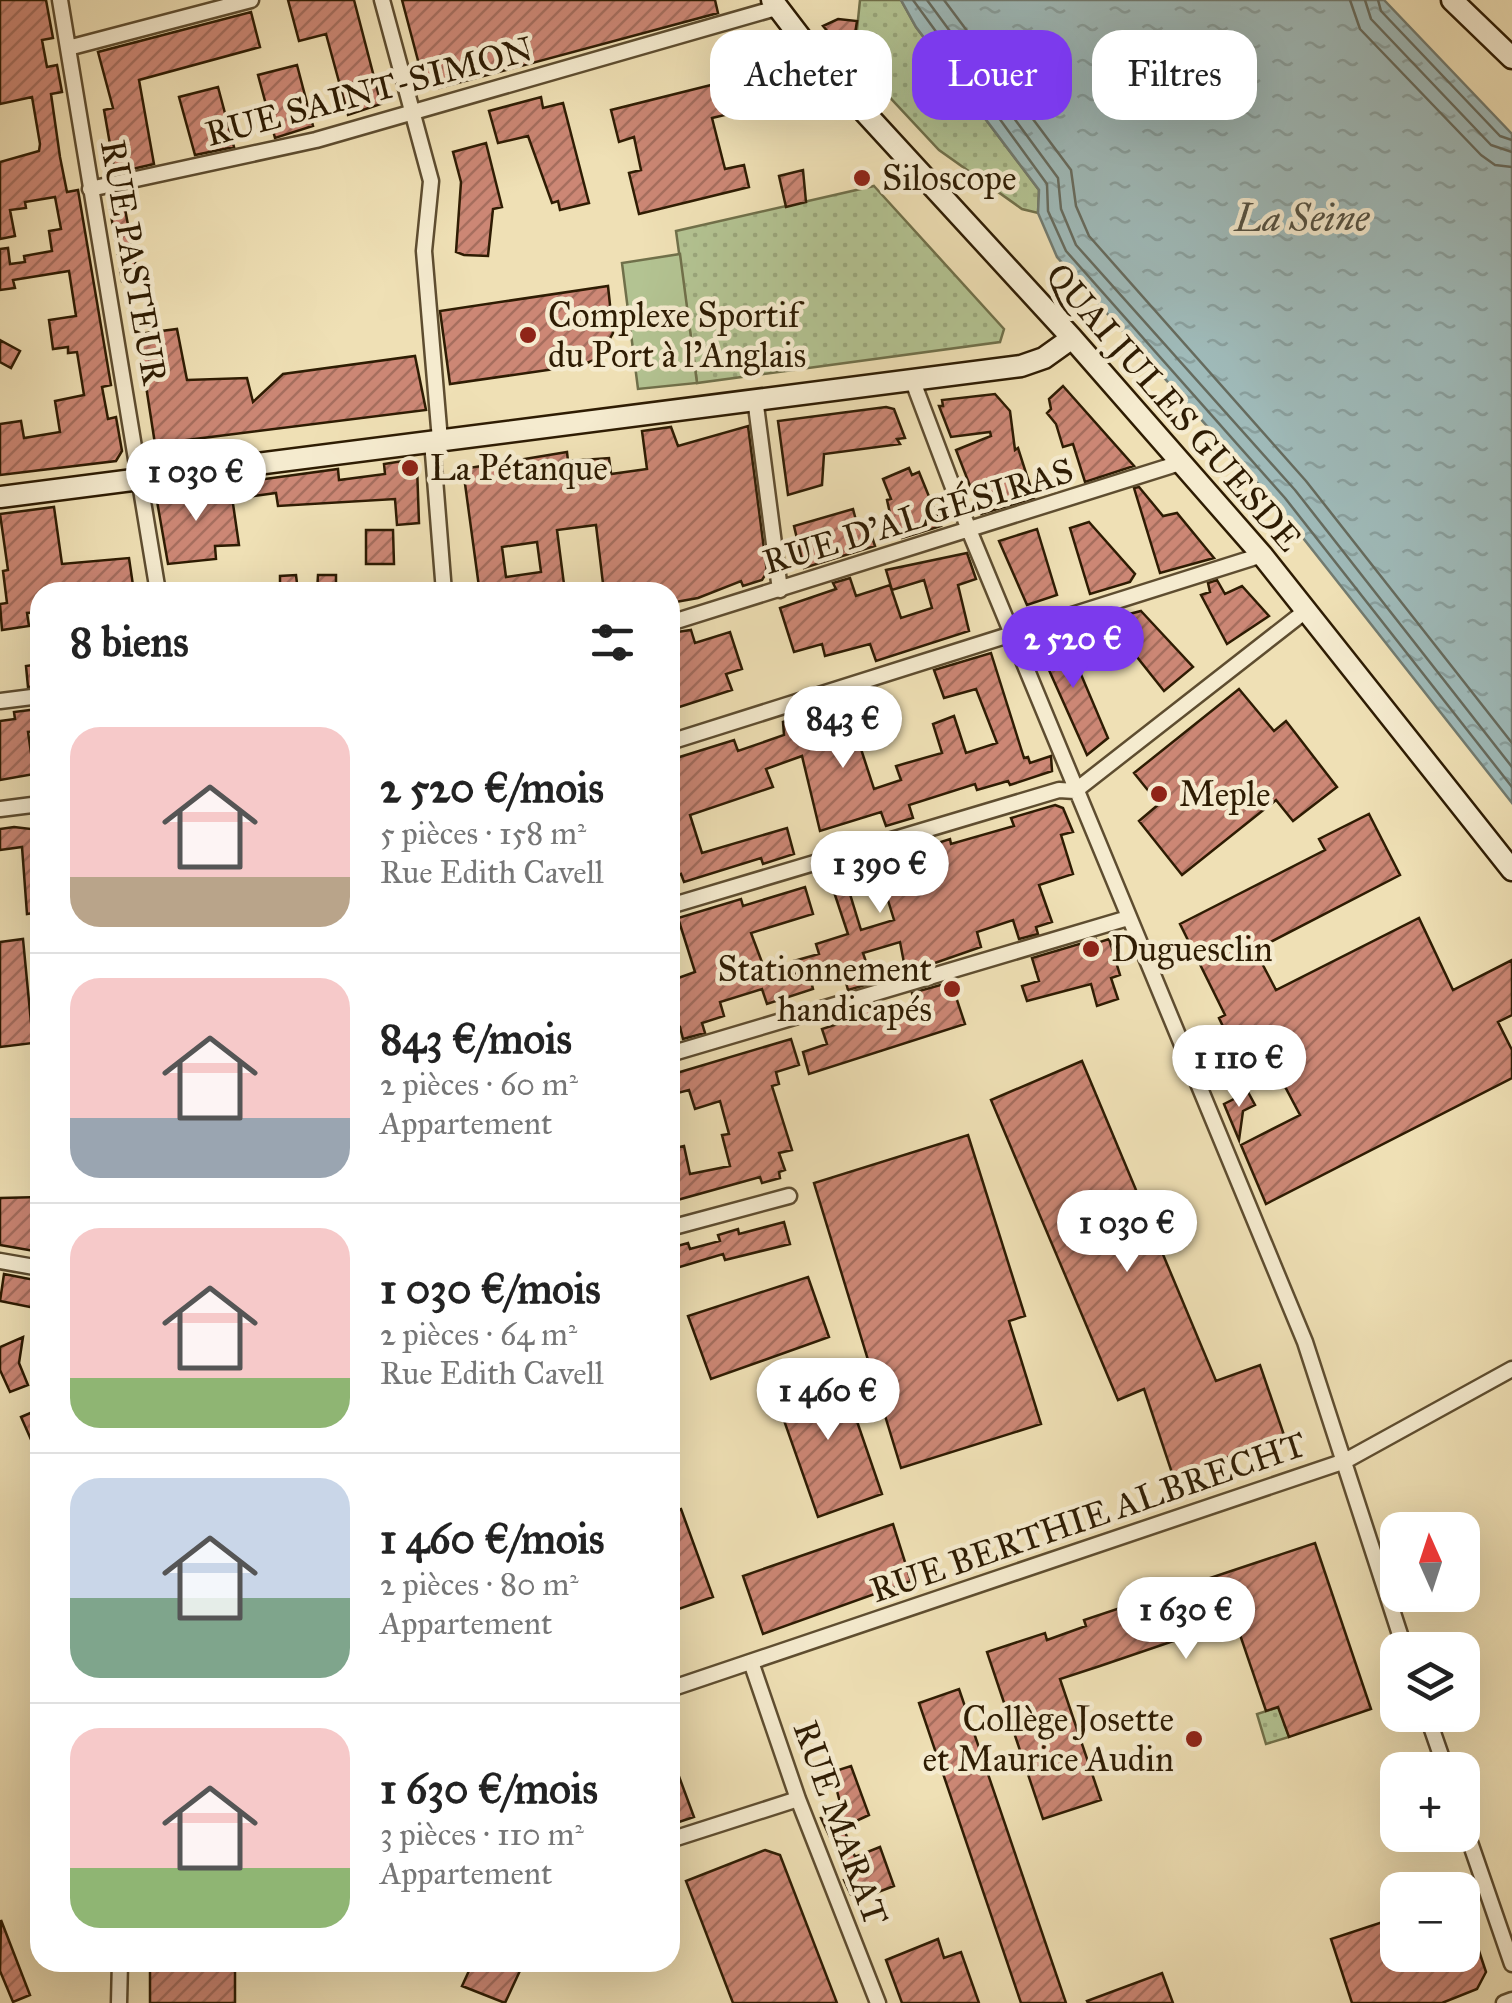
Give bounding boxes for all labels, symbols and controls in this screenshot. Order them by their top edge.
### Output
street label: RUE SAINT-SIMON [201,27,538,156]
chip: Acheter [710,30,892,120]
chip: Louer [912,30,1072,120]
chip: Filtres [1092,30,1257,120]
street label: RUE PASTEUR [91,136,176,389]
place label: Siloscope [882,157,1017,200]
marker: Siloscope [851,167,873,189]
water label: La Seine [1233,195,1370,241]
street label: QUAI JULES GUESDE [1037,254,1311,560]
place label: Complexe Sportif du Port à l’Anglais [548,294,806,377]
marker: Complexe Sportif du Port à l’Anglais [517,324,539,346]
pin: 1 030 € [104,439,288,524]
place label: La Pétanque [430,447,608,490]
street label: RUE D'ALGÉSIRAS [757,447,1078,584]
text: 1 030 € [148,452,244,491]
marker: La Pétanque [399,457,421,479]
pin: 2 520 € [981,606,1165,691]
icon: filters [585,615,640,670]
text: 8 biens [70,616,189,668]
text: 2 520 € [1024,619,1122,658]
pin: 843 € [773,686,913,771]
text: 843 € [806,699,880,738]
text: 2 520 €/mois [380,762,604,814]
icon: home [150,767,270,887]
place label: Meple [1179,773,1271,816]
marker: Meple [1148,783,1170,805]
text: 5 pièces · 158 m² [380,814,586,853]
pin: 1 390 € [788,831,972,916]
text: 1 390 € [833,844,927,883]
text: Rue Edith Cavell [380,853,604,892]
place label: Duguesclin [1111,928,1273,971]
marker: Duguesclin [1080,938,1102,960]
place label: Stationnement handicapés [717,948,932,1031]
marker: Stationnement handicapés [941,978,963,1000]
text: 843 €/mois [380,1013,572,1065]
icon: home [150,1018,270,1138]
pin: 1 110 € [1147,1025,1331,1110]
text: 1 110 € [1194,1038,1284,1077]
text: 2 pièces · 60 m² [380,1065,578,1104]
text: Appartement [380,1104,552,1143]
pin: 1 030 € [1035,1190,1219,1275]
text: 1 030 € [1079,1203,1175,1242]
text: 1 030 €/mois [380,1263,601,1315]
icon: home [150,1268,270,1388]
text: 2 pièces · 64 m² [380,1315,577,1354]
text: Rue Edith Cavell [380,1354,604,1393]
pin: 1 460 € [736,1358,920,1443]
text: 1 460 € [779,1371,877,1410]
street label: RUE BERTHIE ALBRECHT [865,1423,1312,1612]
north arrow [1380,1512,1480,1612]
map controls [1380,1512,1480,1972]
text: 1 460 €/mois [380,1513,604,1565]
icon: home [150,1518,270,1638]
text: 2 pièces · 80 m² [380,1565,579,1604]
pin: 1 630 € [1094,1577,1278,1662]
text: 1 630 € [1139,1590,1233,1629]
text: Appartement [380,1604,552,1643]
button: layers [1380,1632,1480,1732]
place label: Collège Josette et Maurice Audin [923,1698,1174,1781]
street label: RUE MARAT [784,1715,897,1931]
marker: Collège Josette et Maurice Audin [1183,1728,1205,1750]
button: + [1380,1752,1480,1852]
text: 1 630 €/mois [380,1763,598,1815]
icon: home [150,1768,270,1888]
text: 3 pièces · 110 m² [380,1815,584,1854]
text: Appartement [380,1854,552,1893]
button: − [1380,1872,1480,1972]

